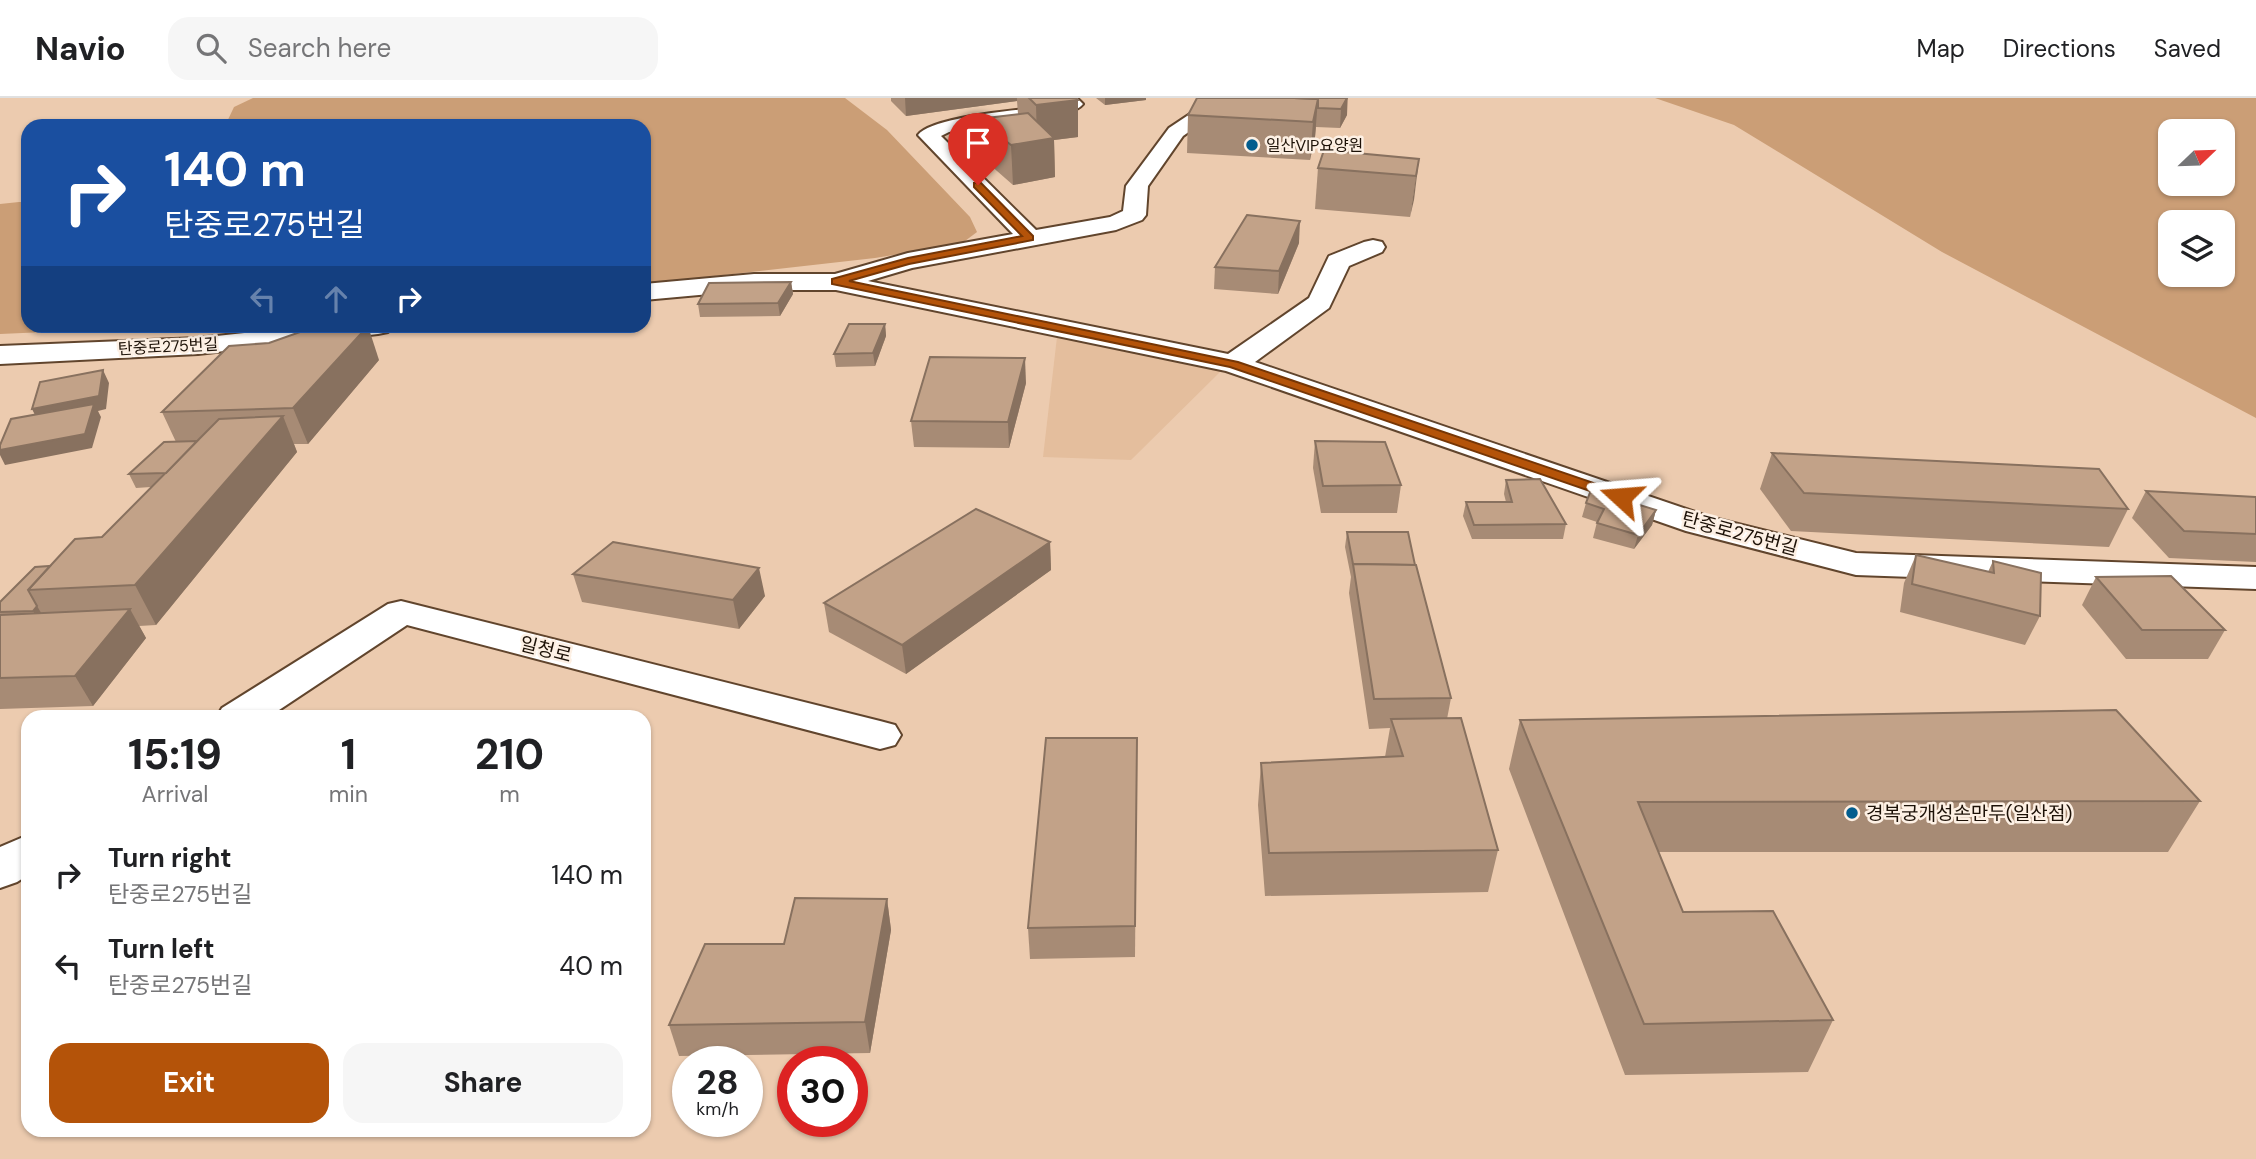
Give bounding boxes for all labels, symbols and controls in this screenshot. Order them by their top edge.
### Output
search box [168,17,658,80]
text: Navio [35,27,126,70]
icon: search [192,29,230,67]
text: Search here [248,31,391,65]
text: Map [1917,33,1965,64]
text: Directions [2003,33,2116,64]
text: Saved [2154,33,2221,64]
pin [948,113,1008,185]
north arrow [2158,119,2235,196]
map controls [2158,119,2235,287]
icon: arrive [959,124,997,162]
place label: 일산VIP요양원 [1266,135,1363,156]
text: 140 m [164,137,306,201]
marker: 일산VIP요양원 [1244,137,1260,153]
icon: right [49,147,140,238]
text: 탄중로275번길 [164,204,365,246]
button: layers [2158,210,2235,287]
icon: left [244,280,282,318]
icon: ahead [317,280,355,318]
icon: right [390,280,428,318]
street label: 탄중로275번길 [117,333,219,360]
position arrow [1584,460,1658,534]
street label: 탄중로275번길 [1679,506,1801,561]
street label: 일청로 [517,631,574,668]
text: 15:19 [128,727,222,782]
text: 1 [341,727,356,782]
text: 210 [475,727,544,782]
text: Arrival [141,779,208,809]
text: min [329,779,368,809]
text: m [499,779,520,809]
place label: 경복궁개성손만두(일산점) [1866,801,2072,826]
marker: 경복궁개성손만두(일산점) [1844,805,1860,821]
text: Turn right [108,841,232,875]
icon: right [49,856,87,894]
text: 140 m [551,858,623,892]
text: 탄중로275번길 [108,879,252,909]
text: Turn left [108,932,215,966]
icon: left [49,947,87,985]
text: 40 m [559,949,623,983]
text: 탄중로275번길 [108,970,252,1000]
button: Exit [49,1043,329,1123]
button: Share [343,1043,623,1123]
speed limit sign: 30 [777,1046,868,1137]
text: 28 [696,1059,739,1105]
text: km/h [696,1097,739,1121]

